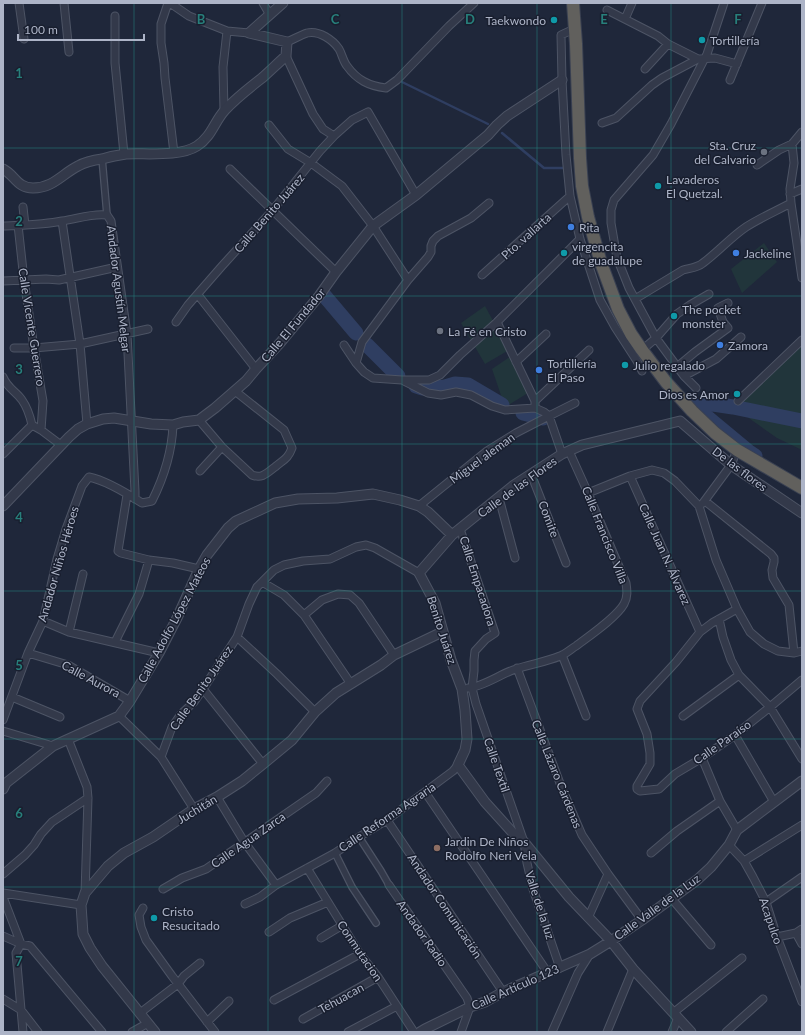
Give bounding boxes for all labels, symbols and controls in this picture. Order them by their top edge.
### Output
text: B [197,11,206,27]
text: C [331,11,340,27]
text: D [465,11,475,27]
text: E [600,11,608,27]
text: F [734,11,742,27]
place label: Taekwondo [486,13,546,28]
marker: Taekwondo [549,15,559,25]
scale bar [18,16,144,42]
text: 100 m [24,22,58,37]
place label: Tortillería [710,33,759,48]
marker: Tortillería [697,35,707,45]
text: 1 [15,65,23,81]
place label: Sta. Cruz del Calvario [694,138,757,167]
marker: Sta. Cruz del Calvario [759,147,769,157]
street label: Calle Benito Juárez [231,170,308,256]
place label: Lavaderos El Quetzal. [666,172,723,201]
marker: Lavaderos El Quetzal. [653,181,663,191]
street label: Pto. vallarta [498,210,554,262]
text: 2 [15,213,23,229]
place label: Rita [579,220,600,235]
marker: Rita [566,222,576,232]
street label: Andador Agustín Melgar [104,225,134,354]
place label: virgencita de guadalupe [572,239,642,268]
place label: Jackeline [744,246,791,261]
marker: virgencita de guadalupe [559,248,569,258]
marker: Jackeline [731,248,741,258]
street label: Calle Vicente Guerrero [15,267,49,387]
street label: Calle El Fundador [258,284,329,365]
place label: The pocket monster [682,302,741,331]
marker: The pocket monster [669,311,679,321]
place label: La Fé en Cristo [448,324,527,339]
marker: La Fé en Cristo [435,326,445,336]
place label: Zamora [728,338,768,353]
marker: Zamora [715,340,725,350]
place label: Tortillería El Paso [547,356,596,385]
place label: Julio regalado [633,358,705,373]
marker: Julio regalado [620,360,630,370]
text: 3 [15,361,23,377]
marker: Tortillería El Paso [534,365,544,375]
place label: Dios es Amor [659,387,730,402]
marker: Dios es Amor [732,389,742,399]
street label: Miguel aleman [447,429,517,487]
street label: De las flores [710,443,770,495]
street label: Calle de las Flores [474,453,560,521]
street label: Calle Francisco Villa [579,484,631,586]
street label: Comite [535,499,563,539]
street label: Calle Juan N. Álvarez [636,501,694,608]
street label: Andador Niños Héroes [34,504,82,624]
text: 4 [15,509,23,525]
street label: Calle Empacadora [456,534,500,628]
street label: Calle Adolfo López Mateos [134,554,214,686]
street label: Benito Juárez [424,594,460,667]
street label: Calle Benito Juárez [166,642,236,733]
text: 5 [15,657,23,673]
street label: Calle Aurora [59,657,123,701]
street label: Calle Paraíso [690,716,754,767]
street label: Calle Lázaro Cárdenas [528,718,586,830]
street label: Calle Textil [481,736,513,794]
street label: Calle Reforma Agraria [336,779,438,855]
street label: Juchitán [174,791,220,827]
text: 6 [15,805,23,821]
street label: Calle Agua Zarca [208,809,288,871]
place label: Jardin De Niños Rodolfo Neri Vela [445,834,537,863]
marker: Jardin De Niños Rodolfo Neri Vela [432,843,442,853]
street label: Andador Comunicación [404,851,486,961]
street label: Valle de la luz [522,869,558,942]
street label: Calle Valle de la Luz [611,870,703,943]
street label: Acapulco [756,896,786,946]
street label: Andador Radio [393,897,451,969]
place label: Cristo Resucitado [162,904,220,933]
marker: Cristo Resucitado [149,913,159,923]
street label: Conmutacion [334,918,386,984]
text: 7 [15,953,23,969]
street label: Calle Artículo 123 [469,961,561,1013]
street label: Tehuacan [316,979,366,1017]

